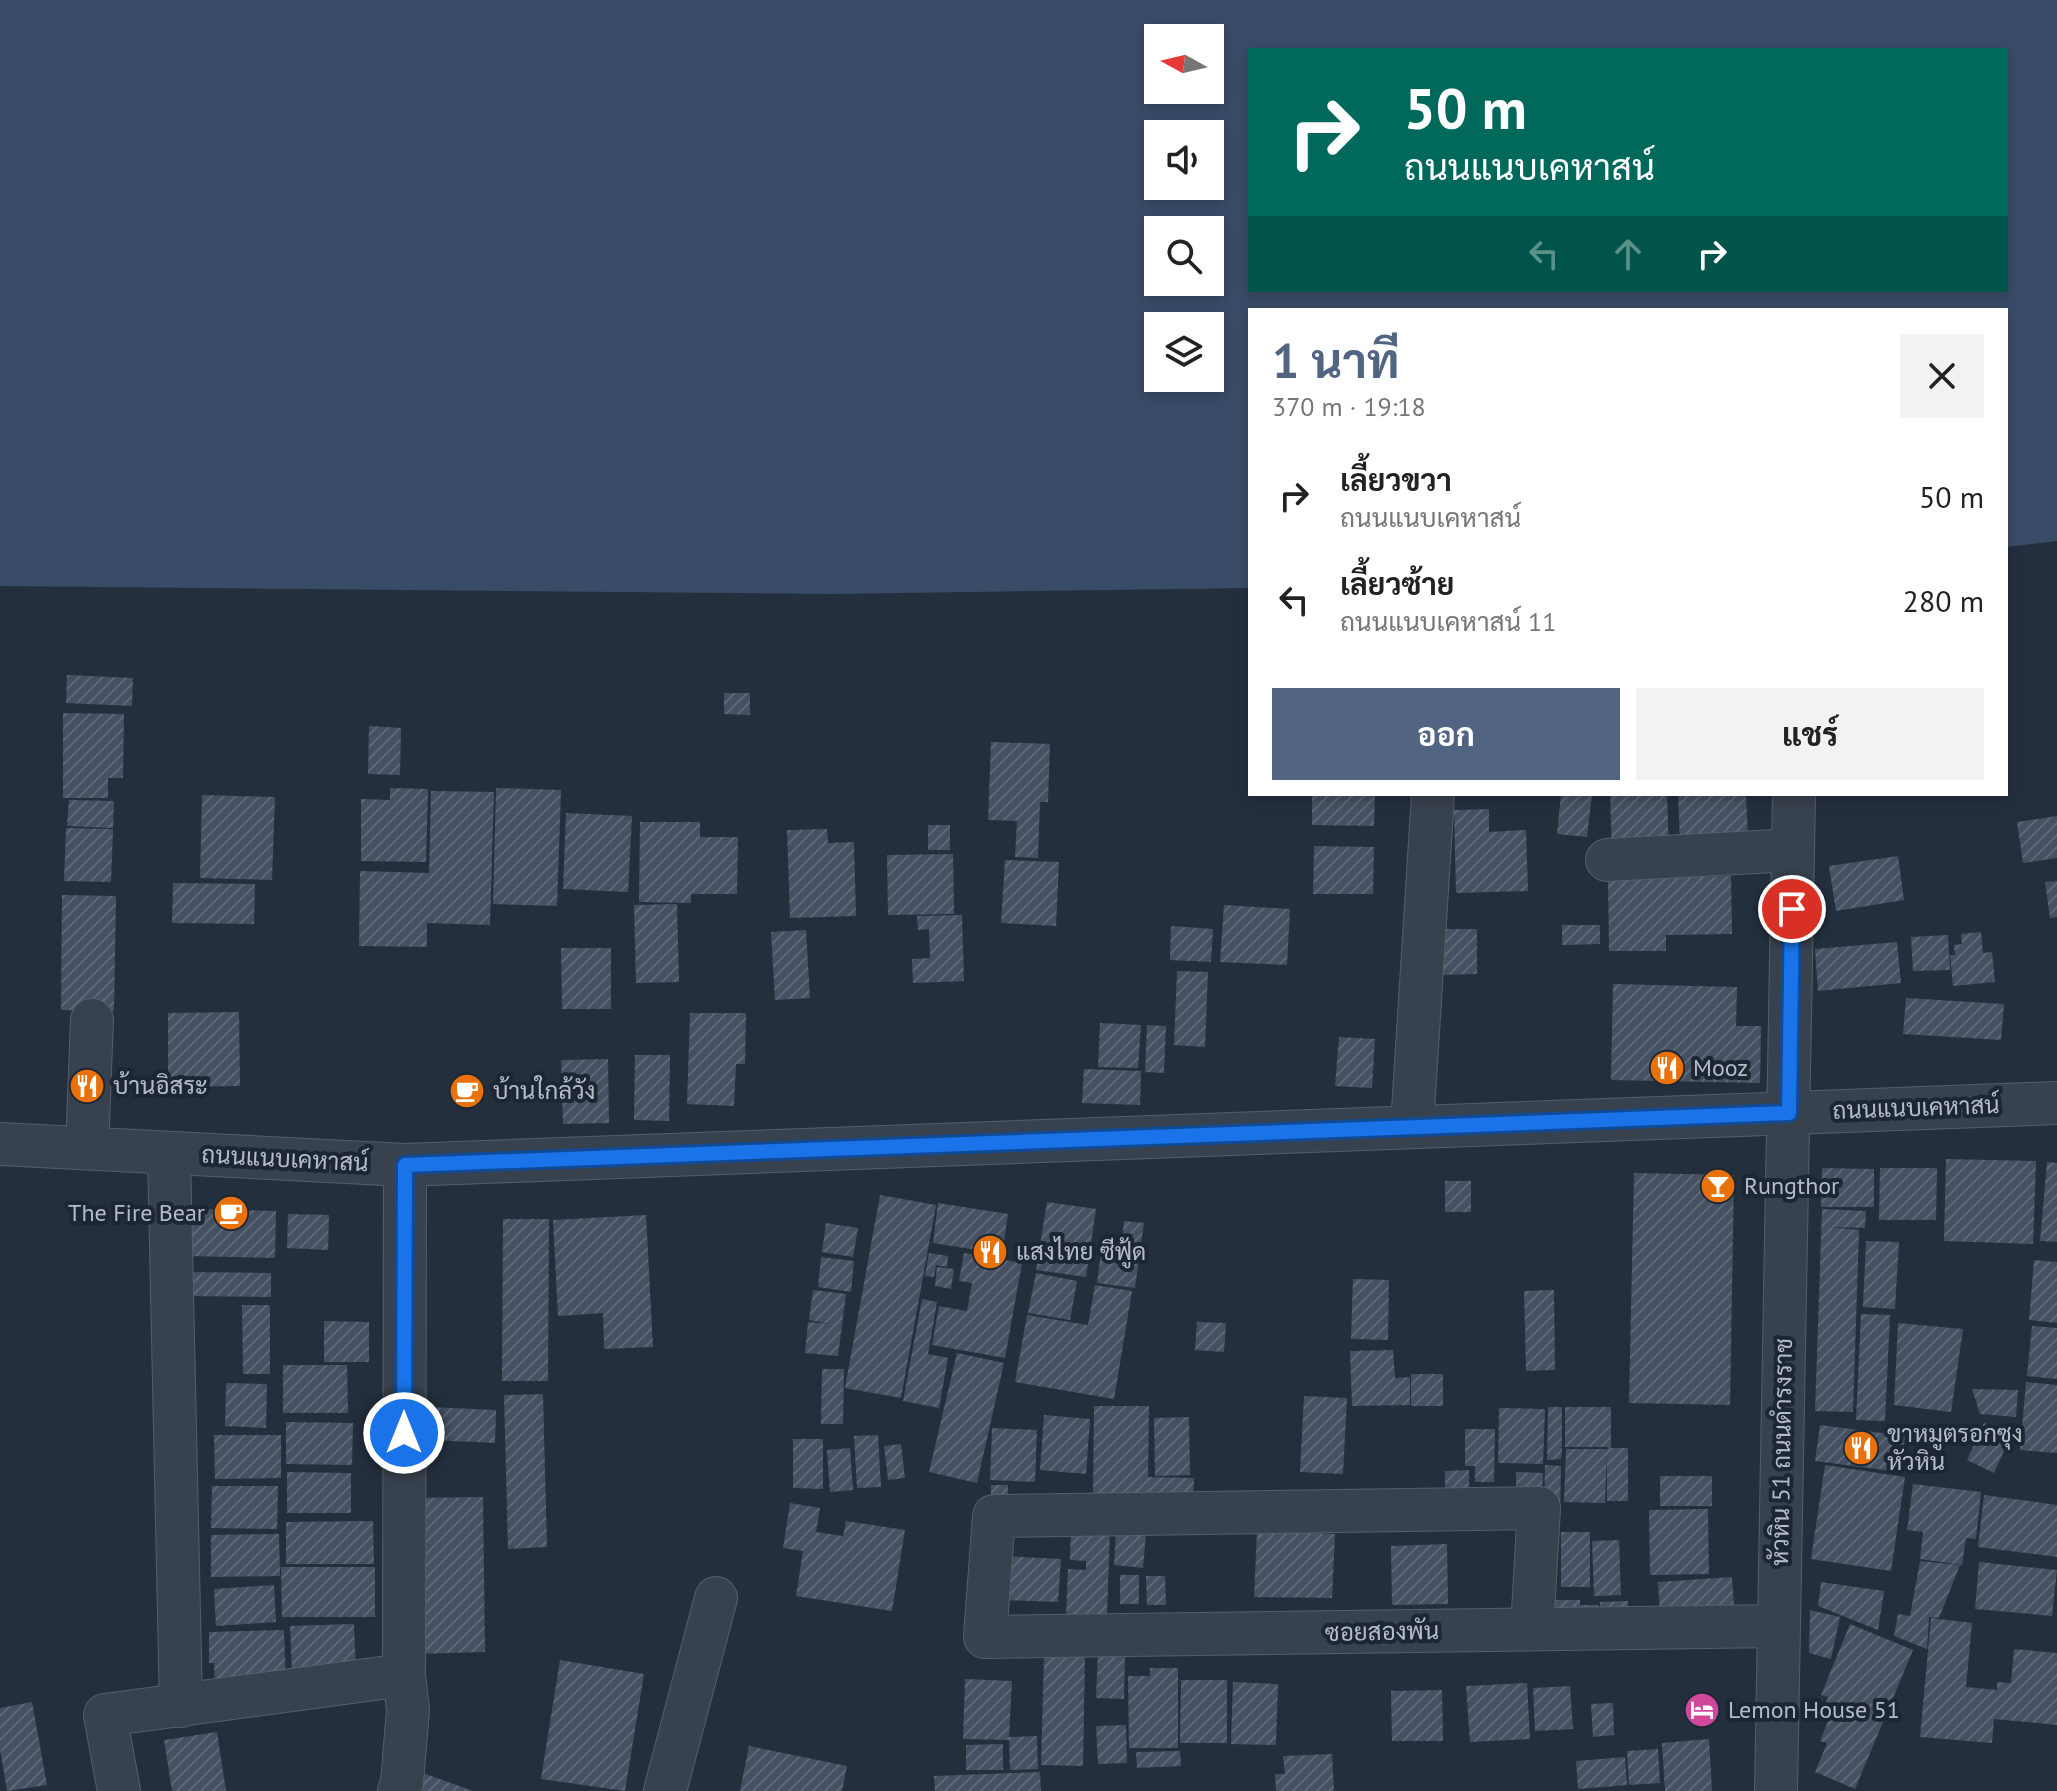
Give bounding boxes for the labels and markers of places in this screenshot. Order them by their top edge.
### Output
pin [1758,875,1826,943]
restaurant icon: Mooz [1648,1049,1686,1087]
place label: Mooz [1693,1052,1748,1083]
restaurant icon: บ้านอิสระ [68,1067,106,1105]
place label: บ้านอิสระ [113,1070,208,1101]
cafe icon: บ้านใกล้วัง [448,1072,486,1110]
place label: บ้านใกล้วัง [493,1075,595,1106]
bar icon: Rungthor [1699,1167,1737,1205]
place label: Rungthor [1744,1170,1839,1201]
cafe icon: The Fire Bear [212,1194,250,1232]
place label: The Fire Bear [68,1197,205,1228]
restaurant icon: แสงไทย ซีฟู้ด [971,1233,1009,1271]
place label: แสงไทย ซีฟู้ด [1016,1236,1146,1269]
place label: ขาหมูตรอกซุง หัวหิน [1887,1418,2023,1477]
restaurant icon: ขาหมูตรอกซุง หัวหิน [1842,1429,1880,1467]
hotel icon: Lemon House 51 [1683,1691,1721,1729]
place label: Lemon House 51 [1728,1694,1900,1725]

